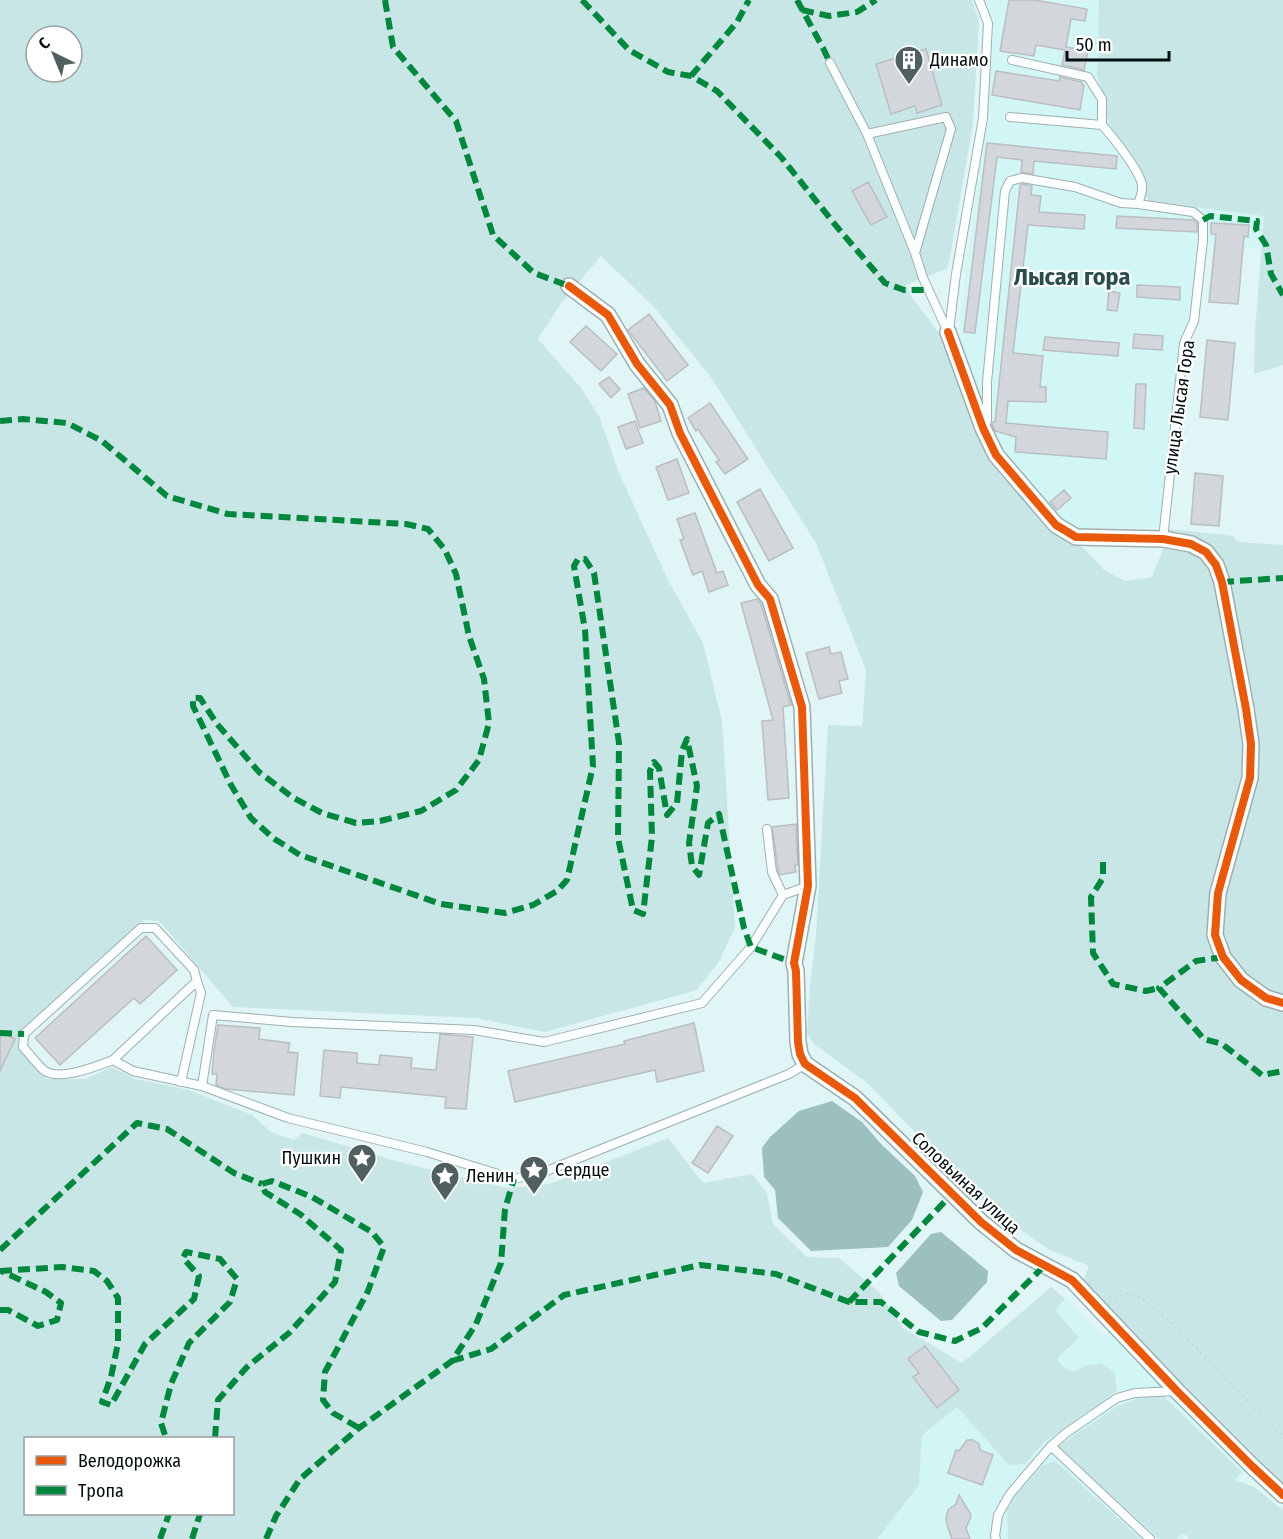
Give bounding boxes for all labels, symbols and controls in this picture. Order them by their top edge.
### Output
north arrow [24,24,84,84]
scale bar [1067,24,1169,62]
text: С [35,33,54,53]
text: 50 m [1076,34,1112,56]
building icon: Динамо [893,44,925,86]
place label: Динамо [929,49,989,71]
district label: Лысая гора [1014,263,1130,291]
street label: улица Лысая Гора [1159,338,1199,476]
street label: Соловьиная улица [907,1127,1025,1239]
place icon: Пушкин [346,1142,378,1184]
place label: Пушкин [282,1147,341,1169]
place icon: Сердце [518,1154,550,1196]
place label: Сердце [555,1159,609,1181]
place icon: Ленин [429,1160,461,1202]
place label: Ленин [466,1165,514,1187]
legend [24,1437,234,1515]
text: Велодорожка [78,1450,181,1472]
text: Тропа [78,1480,124,1502]

